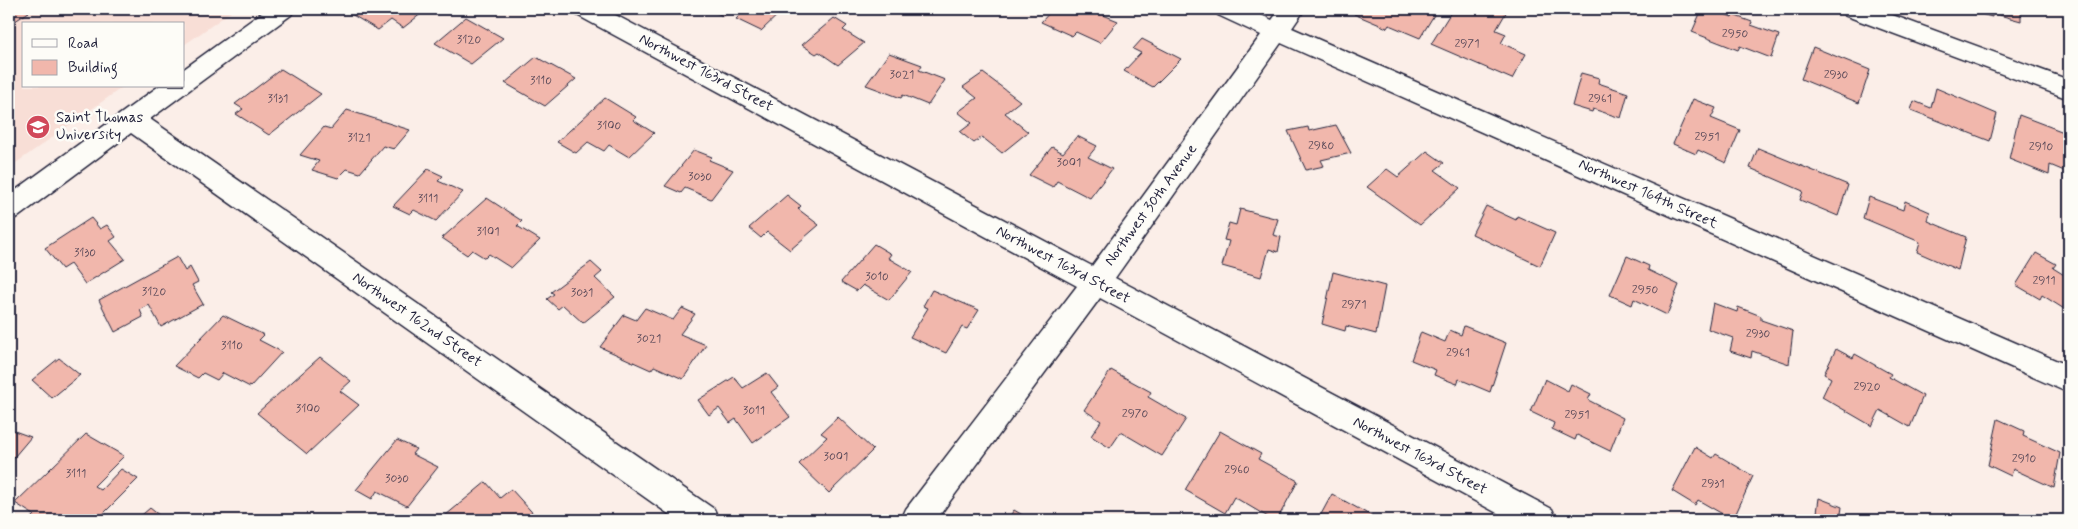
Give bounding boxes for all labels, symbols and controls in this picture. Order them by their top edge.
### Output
legend [22,22,185,88]
house number: 2950 [1722,26,1748,42]
street label: Northwest 163rd Street [635,29,777,117]
house number: 3120 [457,32,482,48]
text: Road [68,34,98,54]
house number: 2971 [1454,36,1480,52]
text: Building [68,58,118,79]
house number: 3021 [890,67,914,83]
house number: 2930 [1824,67,1849,83]
house number: 3110 [530,73,552,89]
house number: 3131 [268,91,288,107]
house number: 2961 [1588,91,1612,107]
place label: Saint Thomas University [56,108,143,145]
school or university icon: Saint Thomas University [25,114,51,140]
house number: 3100 [597,118,622,134]
house number: 2951 [1694,129,1720,145]
house number: 3121 [347,130,371,146]
house number: 2980 [1308,138,1334,154]
house number: 2910 [2029,139,2053,155]
street label: Northwest 30th Avenue [1100,140,1202,270]
street label: Northwest 164th Street [1575,154,1721,234]
house number: 3001 [1057,155,1081,171]
house number: 3030 [688,169,712,185]
house number: 3111 [418,191,438,207]
street label: Northwest 163rd Street [992,221,1134,309]
house number: 3101 [476,224,500,240]
house number: 3130 [74,245,96,261]
street label: Northwest 162nd Street [348,268,486,372]
house number: 3010 [865,269,889,285]
house number: 2911 [2032,273,2056,289]
house number: 2950 [1632,282,1658,298]
house number: 3120 [142,284,167,300]
house number: 3031 [571,285,593,301]
house number: 2971 [1341,297,1367,313]
house number: 2930 [1746,326,1771,342]
house number: 3021 [637,331,661,347]
house number: 3110 [221,338,243,354]
house number: 2961 [1446,345,1470,361]
house number: 2920 [1854,379,1881,395]
house number: 3100 [296,401,321,417]
house number: 3011 [743,403,765,419]
house number: 2970 [1122,406,1149,422]
house number: 2951 [1564,407,1590,423]
street label: Northwest 163rd Street [1349,412,1491,500]
house number: 3001 [824,449,848,465]
house number: 2910 [2012,451,2036,467]
house number: 2960 [1224,462,1250,478]
house number: 3111 [66,466,86,482]
house number: 3030 [385,471,409,487]
house number: 2931 [1701,476,1725,492]

